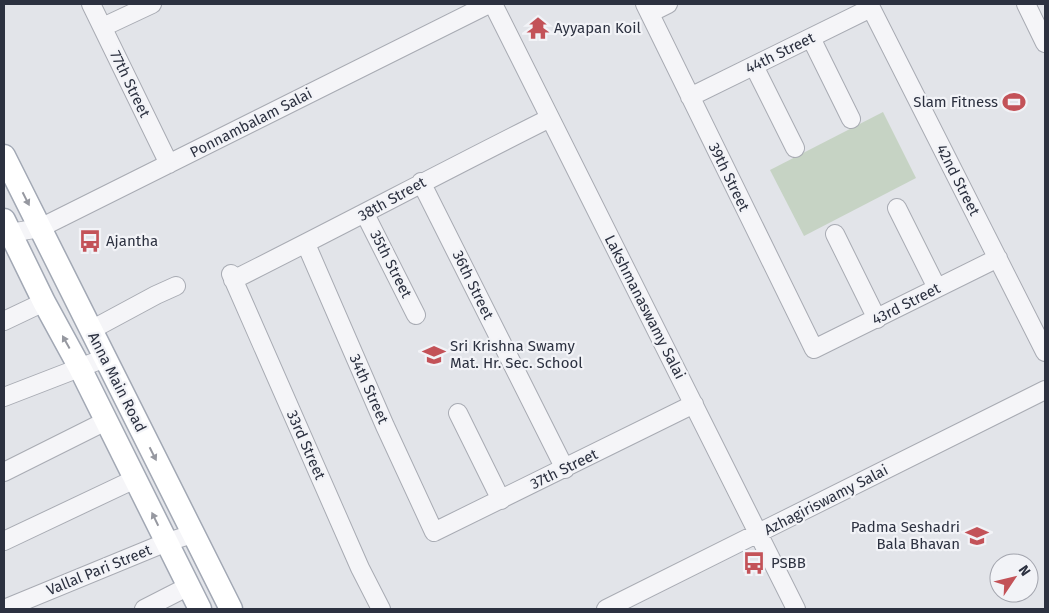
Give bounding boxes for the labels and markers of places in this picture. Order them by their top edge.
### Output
temple icon: Ayyapan Koil [525,15,551,41]
place label: Ayyapan Koil [554,19,642,37]
sports icon: Slam Fitness [1001,89,1027,115]
place label: Slam Fitness [913,93,998,111]
bus stop icon: Ajantha [77,228,103,254]
place label: Ajantha [106,232,158,250]
place label: Sri Krishna Swamy Mat. Hr. Sec. School [450,337,583,372]
school or university icon: Sri Krishna Swamy Mat. Hr. Sec. School [421,342,447,368]
place label: Padma Seshadri Bala Bhavan [851,518,960,553]
school or university icon: Padma Seshadri Bala Bhavan [964,523,990,549]
bus stop icon: PSBB [741,550,767,576]
place label: PSBB [771,554,806,572]

